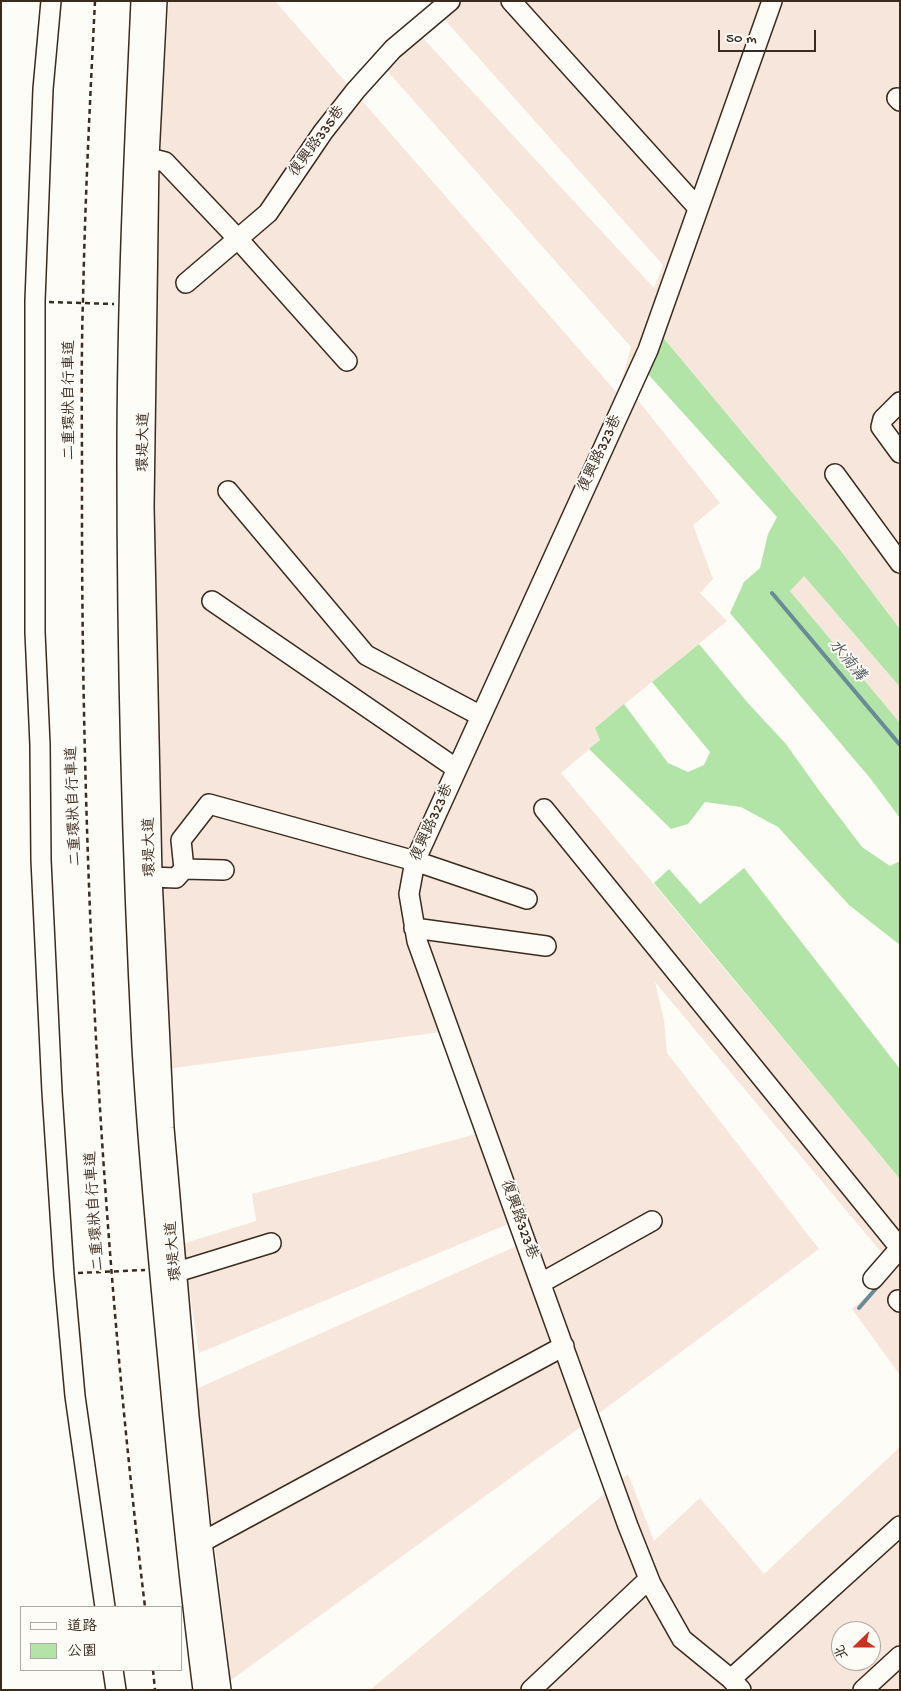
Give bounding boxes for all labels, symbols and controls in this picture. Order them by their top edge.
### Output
scale bar [721,20,818,52]
text: 50 m [726,30,757,48]
street label: 復興路335巷 [286,103,350,181]
street label: 二重環狀自行車道 [62,340,80,460]
street label: 環堤大道 [135,412,155,472]
street label: 復興路323巷 [575,413,627,495]
water label: 水湳溝 [823,636,869,686]
street label: 二重環狀自行車道 [64,746,86,866]
street label: 復興路323巷 [408,781,458,865]
street label: 環堤大道 [141,817,161,877]
street label: 二重環狀自行車道 [83,1151,109,1271]
street label: 復興路323巷 [495,1178,541,1262]
street label: 環堤大道 [163,1220,187,1282]
legend [20,1606,182,1671]
text: 道路 [67,1618,97,1636]
north arrow [831,1621,881,1671]
text: 北 [832,1642,853,1661]
text: 公園 [67,1643,97,1661]

